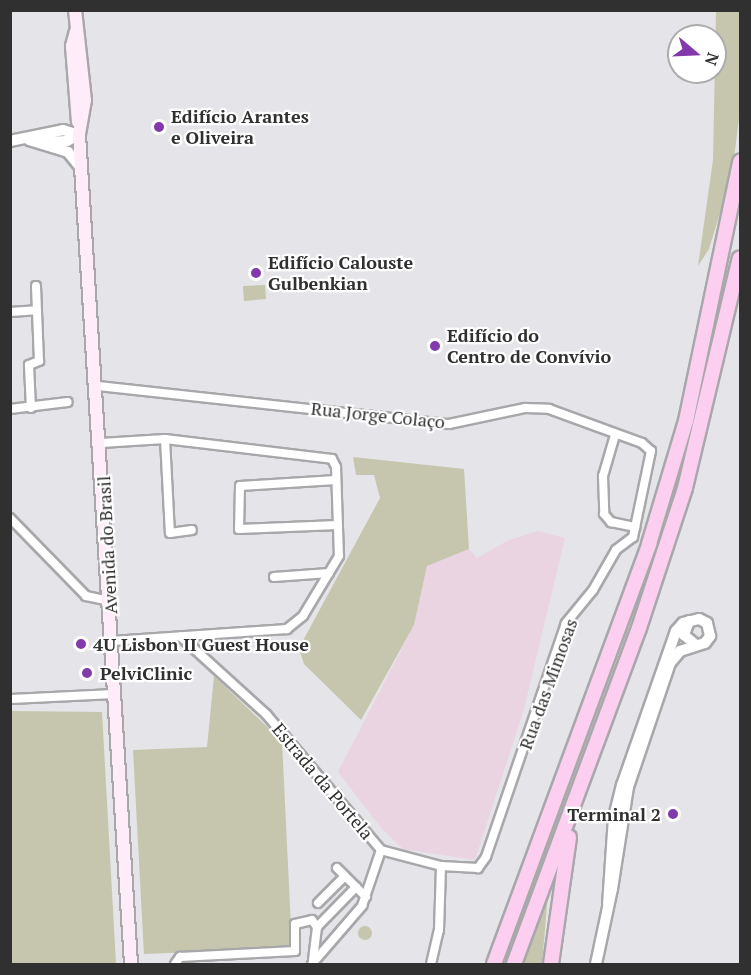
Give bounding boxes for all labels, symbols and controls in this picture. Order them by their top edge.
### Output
north arrow [667,24,727,84]
text: N [700,50,725,69]
place label: Edifício Arantes e Oliveira [171,106,309,148]
marker: Edifício Arantes e Oliveira [152,120,166,134]
place label: Edifício Calouste Gulbenkian [268,252,413,294]
marker: Edifício Calouste Gulbenkian [249,266,263,280]
place label: Edifício do Centro de Convívio [447,325,611,368]
marker: Edifício do Centro de Convívio [428,339,442,353]
street label: Rua Jorge Colaço [310,397,446,433]
street label: Avenida do Brasil [93,475,121,615]
street label: Rua das Mimosas [514,616,582,752]
place label: 4U Lisbon II Guest House [93,633,309,655]
marker: 4U Lisbon II Guest House [74,637,88,651]
place label: PelviClinic [100,662,192,684]
marker: PelviClinic [78,664,96,682]
street label: Estrada da Portela [268,718,378,844]
place label: Terminal 2 [567,803,661,825]
marker: Terminal 2 [666,807,680,821]

